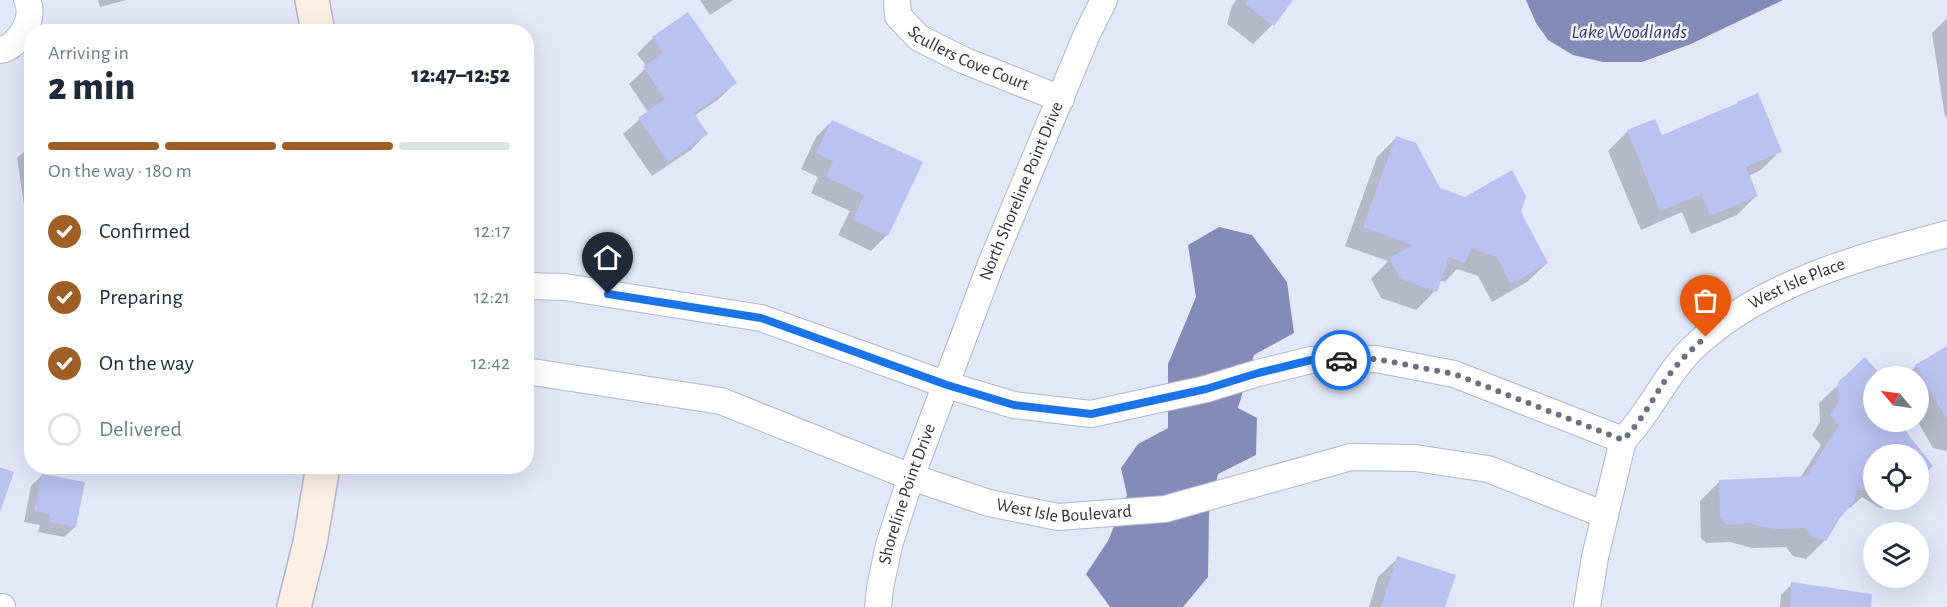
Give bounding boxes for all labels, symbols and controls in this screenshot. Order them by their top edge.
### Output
water label: Lake Woodlands [1571,22,1687,42]
street label: Scullers Cove Court [904,23,1032,94]
text: Arriving in [48,43,129,63]
text: 12:47–12:52 [412,64,510,86]
text: 2 min [48,68,135,107]
street label: North Shoreline Point Drive [977,99,1067,283]
text: On the way · 180 m [48,161,192,181]
icon: check [48,215,81,248]
text: Confirmed [99,220,190,242]
text: 12:17 [474,221,510,241]
pin [582,232,633,294]
icon: home [591,241,624,274]
street label: West Isle Place [1746,255,1848,313]
pin [1680,275,1731,337]
icon: check [48,281,81,314]
icon: bag [1689,284,1722,317]
text: Preparing [99,286,183,308]
text: 12:21 [473,287,510,307]
courier [1311,330,1371,390]
icon: car [1325,344,1358,377]
icon: check [48,347,81,380]
text: On the way [99,352,194,374]
text: 12:42 [471,353,510,373]
north arrow [1863,366,1929,432]
map controls [1863,366,1929,588]
text: Delivered [99,418,182,440]
street label: Shoreline Point Drive [876,421,939,566]
button: locate [1863,444,1929,510]
street label: West Isle Boulevard [995,496,1132,526]
button: layers [1863,522,1929,588]

